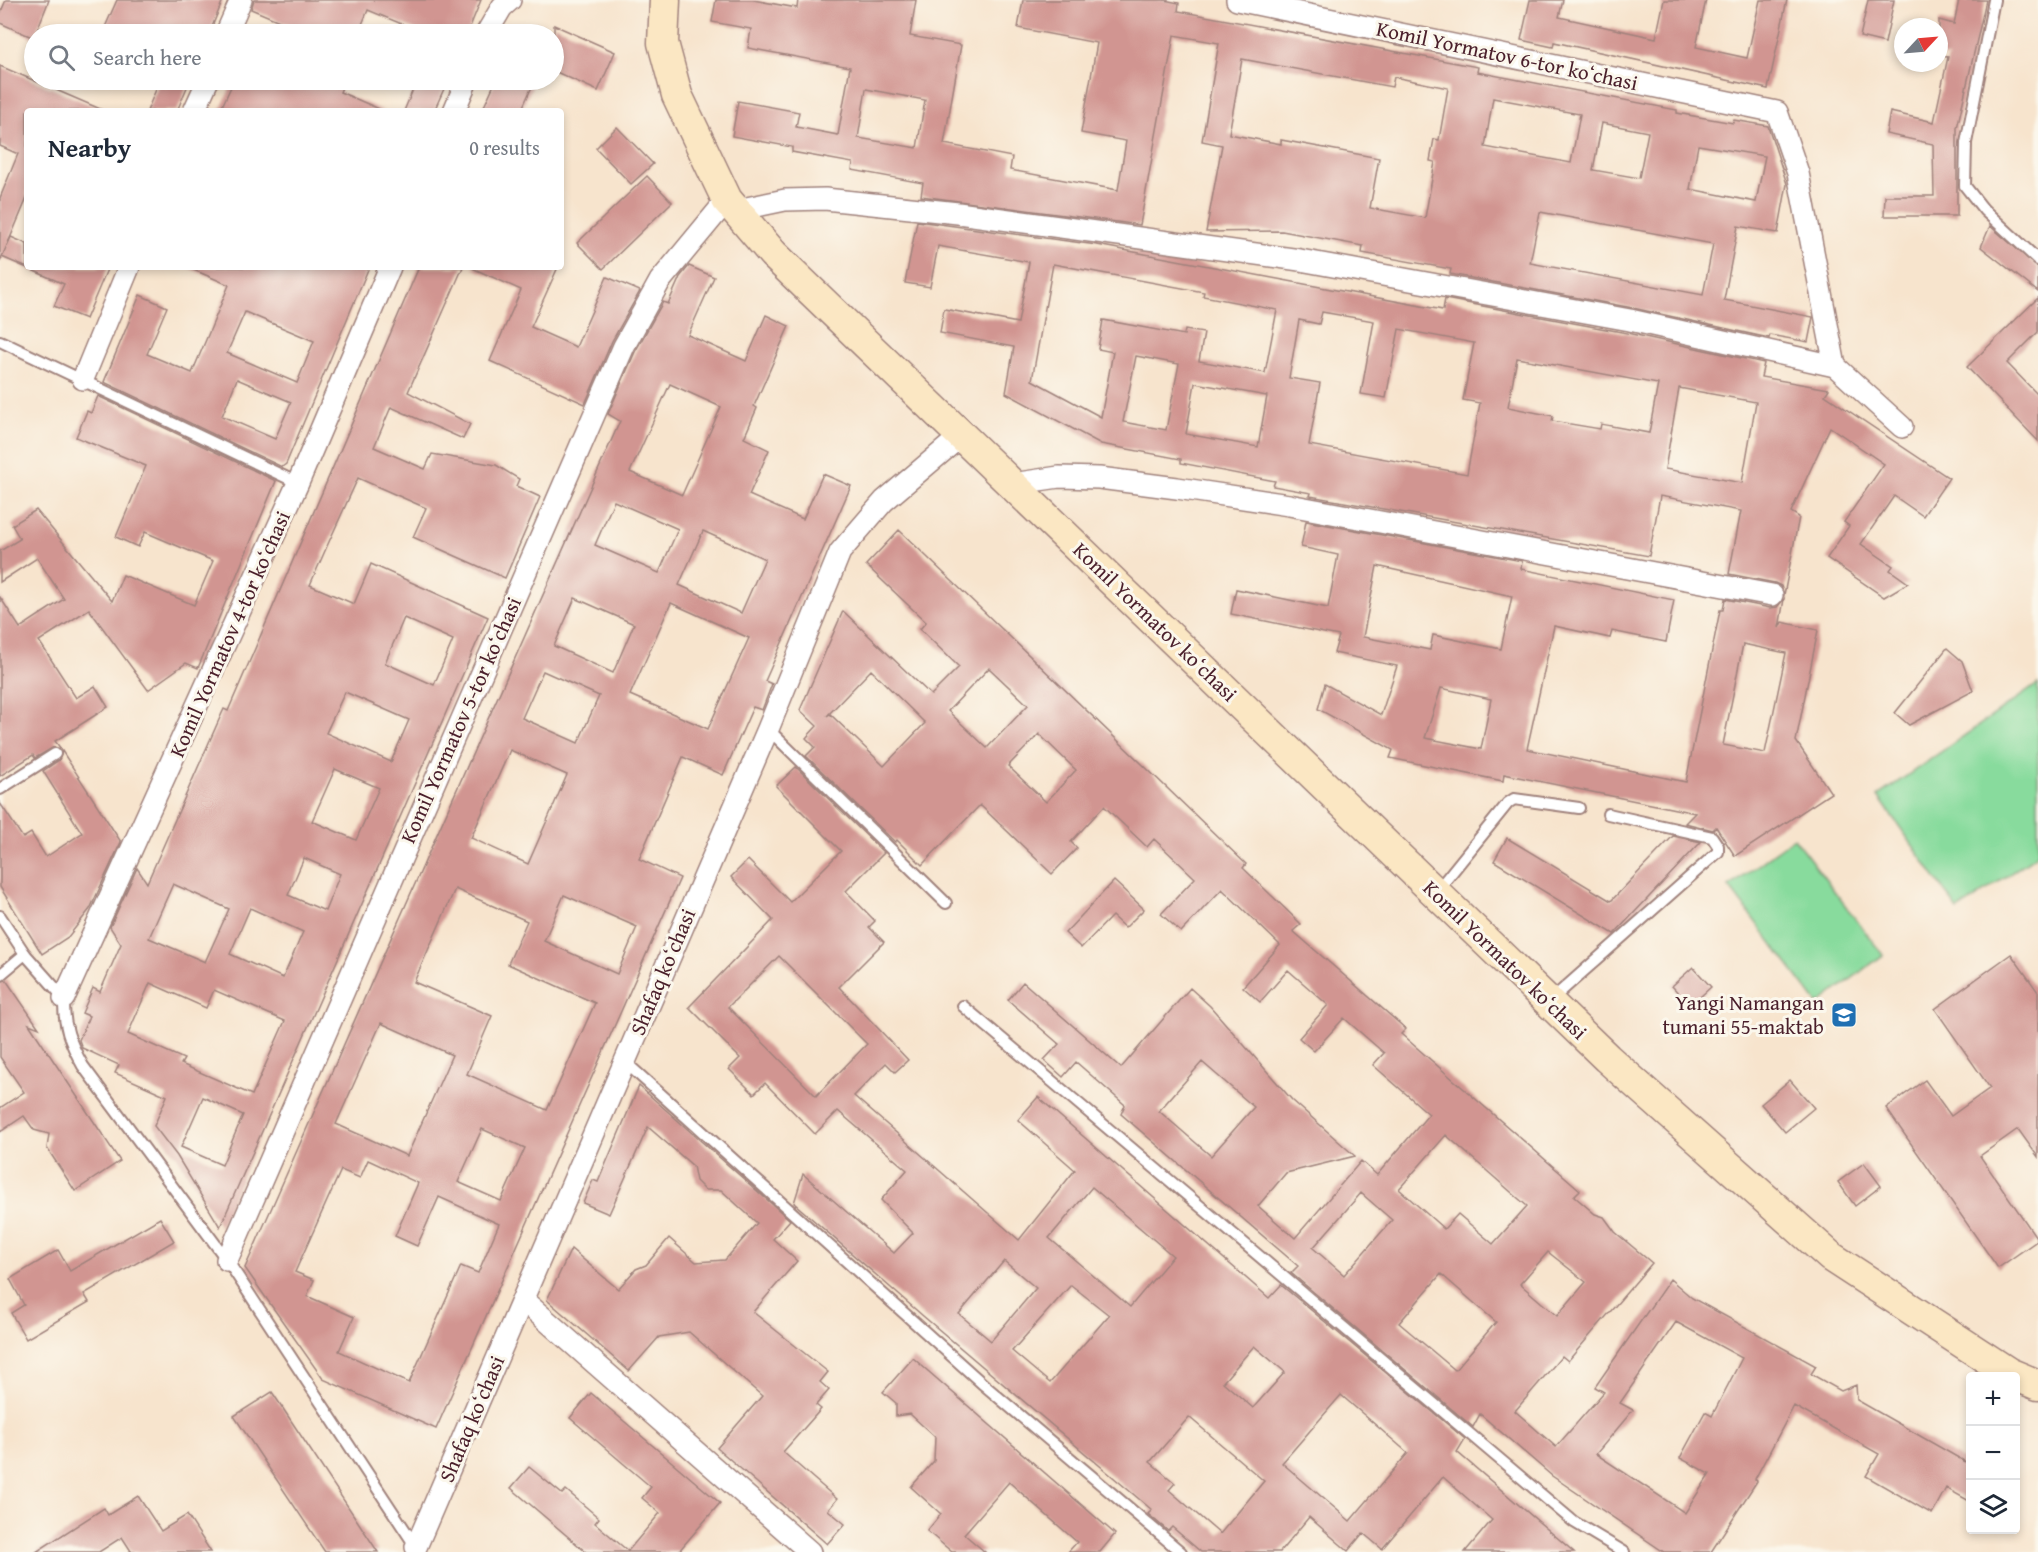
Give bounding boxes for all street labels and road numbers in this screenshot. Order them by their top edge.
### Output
street label: Komil Yormatov 6-tor koʻchasi [1373,13,1641,98]
street label: Komil Yormatov 4-tor koʻchasi [161,506,298,762]
street label: Komil Yormatov koʻchasi [1066,535,1245,709]
street label: Komil Yormatov 5-tor koʻchasi [392,592,529,848]
street label: Komil Yormatov koʻchasi [1416,873,1595,1047]
street label: Shafaq koʻchasi [622,904,703,1040]
street label: Shafaq koʻchasi [431,1351,512,1487]

